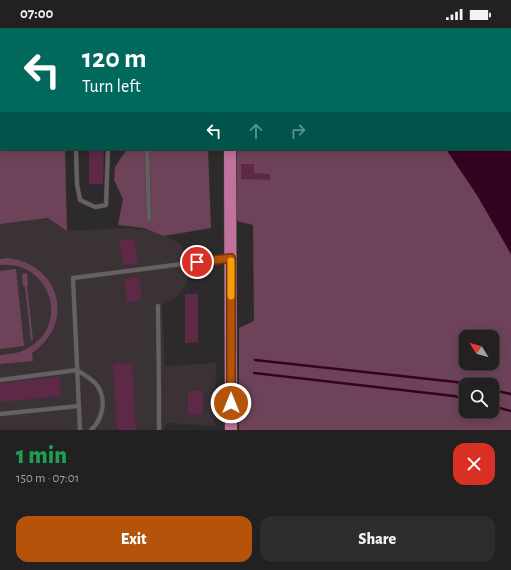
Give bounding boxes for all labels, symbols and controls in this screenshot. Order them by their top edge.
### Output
text: 07:00 [20,6,53,21]
icon: left [16,44,68,96]
text: 120 m [82,45,147,73]
text: Turn left [82,78,141,96]
icon: left [203,120,225,142]
icon: ahead [245,120,267,142]
icon: right [287,120,309,142]
pin [180,245,214,279]
icon: arrive [186,251,208,273]
north arrow [459,330,499,370]
map controls [459,330,499,418]
button: search [459,378,499,418]
position arrow [210,382,252,424]
button: close [453,443,495,485]
text: 1 min [16,444,67,468]
text: 150 m · 07:01 [16,472,79,485]
button: Exit [16,516,252,562]
button: Share [260,516,495,562]

